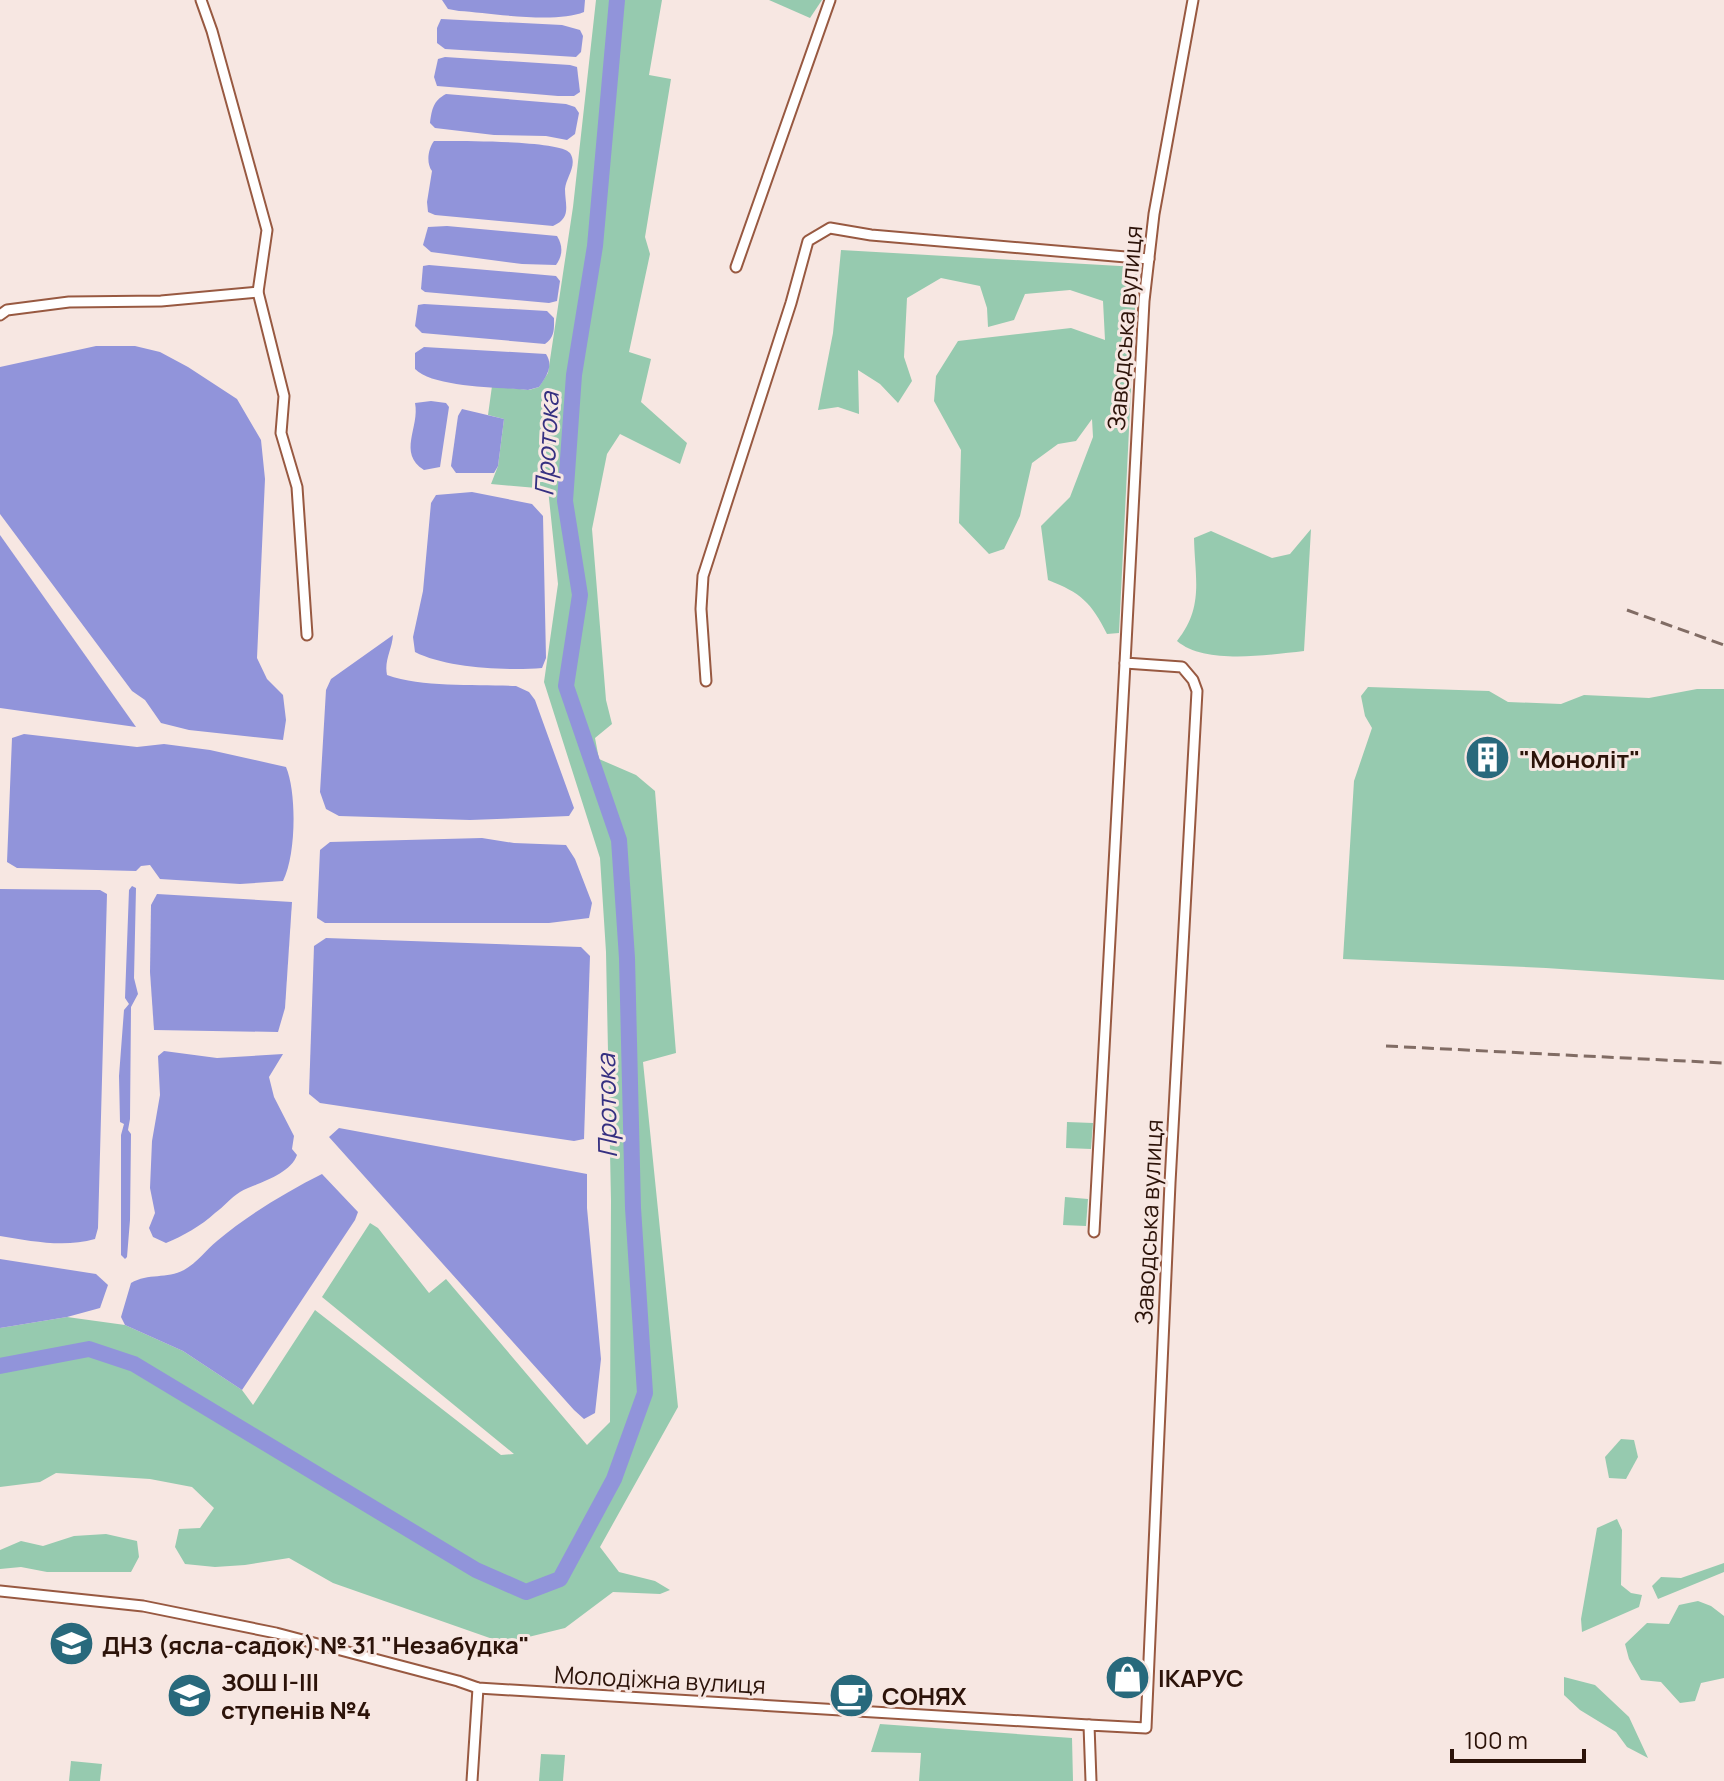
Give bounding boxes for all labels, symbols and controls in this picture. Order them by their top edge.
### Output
street label: Заводська вулиця [1099,224,1149,432]
water label: Протока [525,390,567,497]
building icon: "Моноліт" [1464,734,1512,782]
place label: "Моноліт" [1519,742,1641,775]
water label: Протока [587,1052,625,1158]
street label: Заводська вулиця [1126,1118,1170,1326]
school or university icon: ДНЗ (ясла-садок) № 31 "Незабудка" [47,1620,95,1668]
place label: ДНЗ (ясла-садок) № 31 "Незабудка" [102,1628,530,1661]
shop icon: ІКАРУС [1103,1653,1151,1701]
street label: Молодіжна вулиця [553,1657,767,1701]
place label: ІКАРУС [1158,1661,1244,1694]
place label: ЗОШ І-ІІІ ступенів №4 [221,1665,371,1726]
school or university icon: ЗОШ І-ІІІ ступенів №4 [166,1671,214,1719]
cafe icon: СОНЯХ [827,1671,875,1719]
place label: СОНЯХ [882,1679,967,1712]
scale bar [1452,1713,1584,1763]
text: 100 m [1464,1723,1528,1756]

